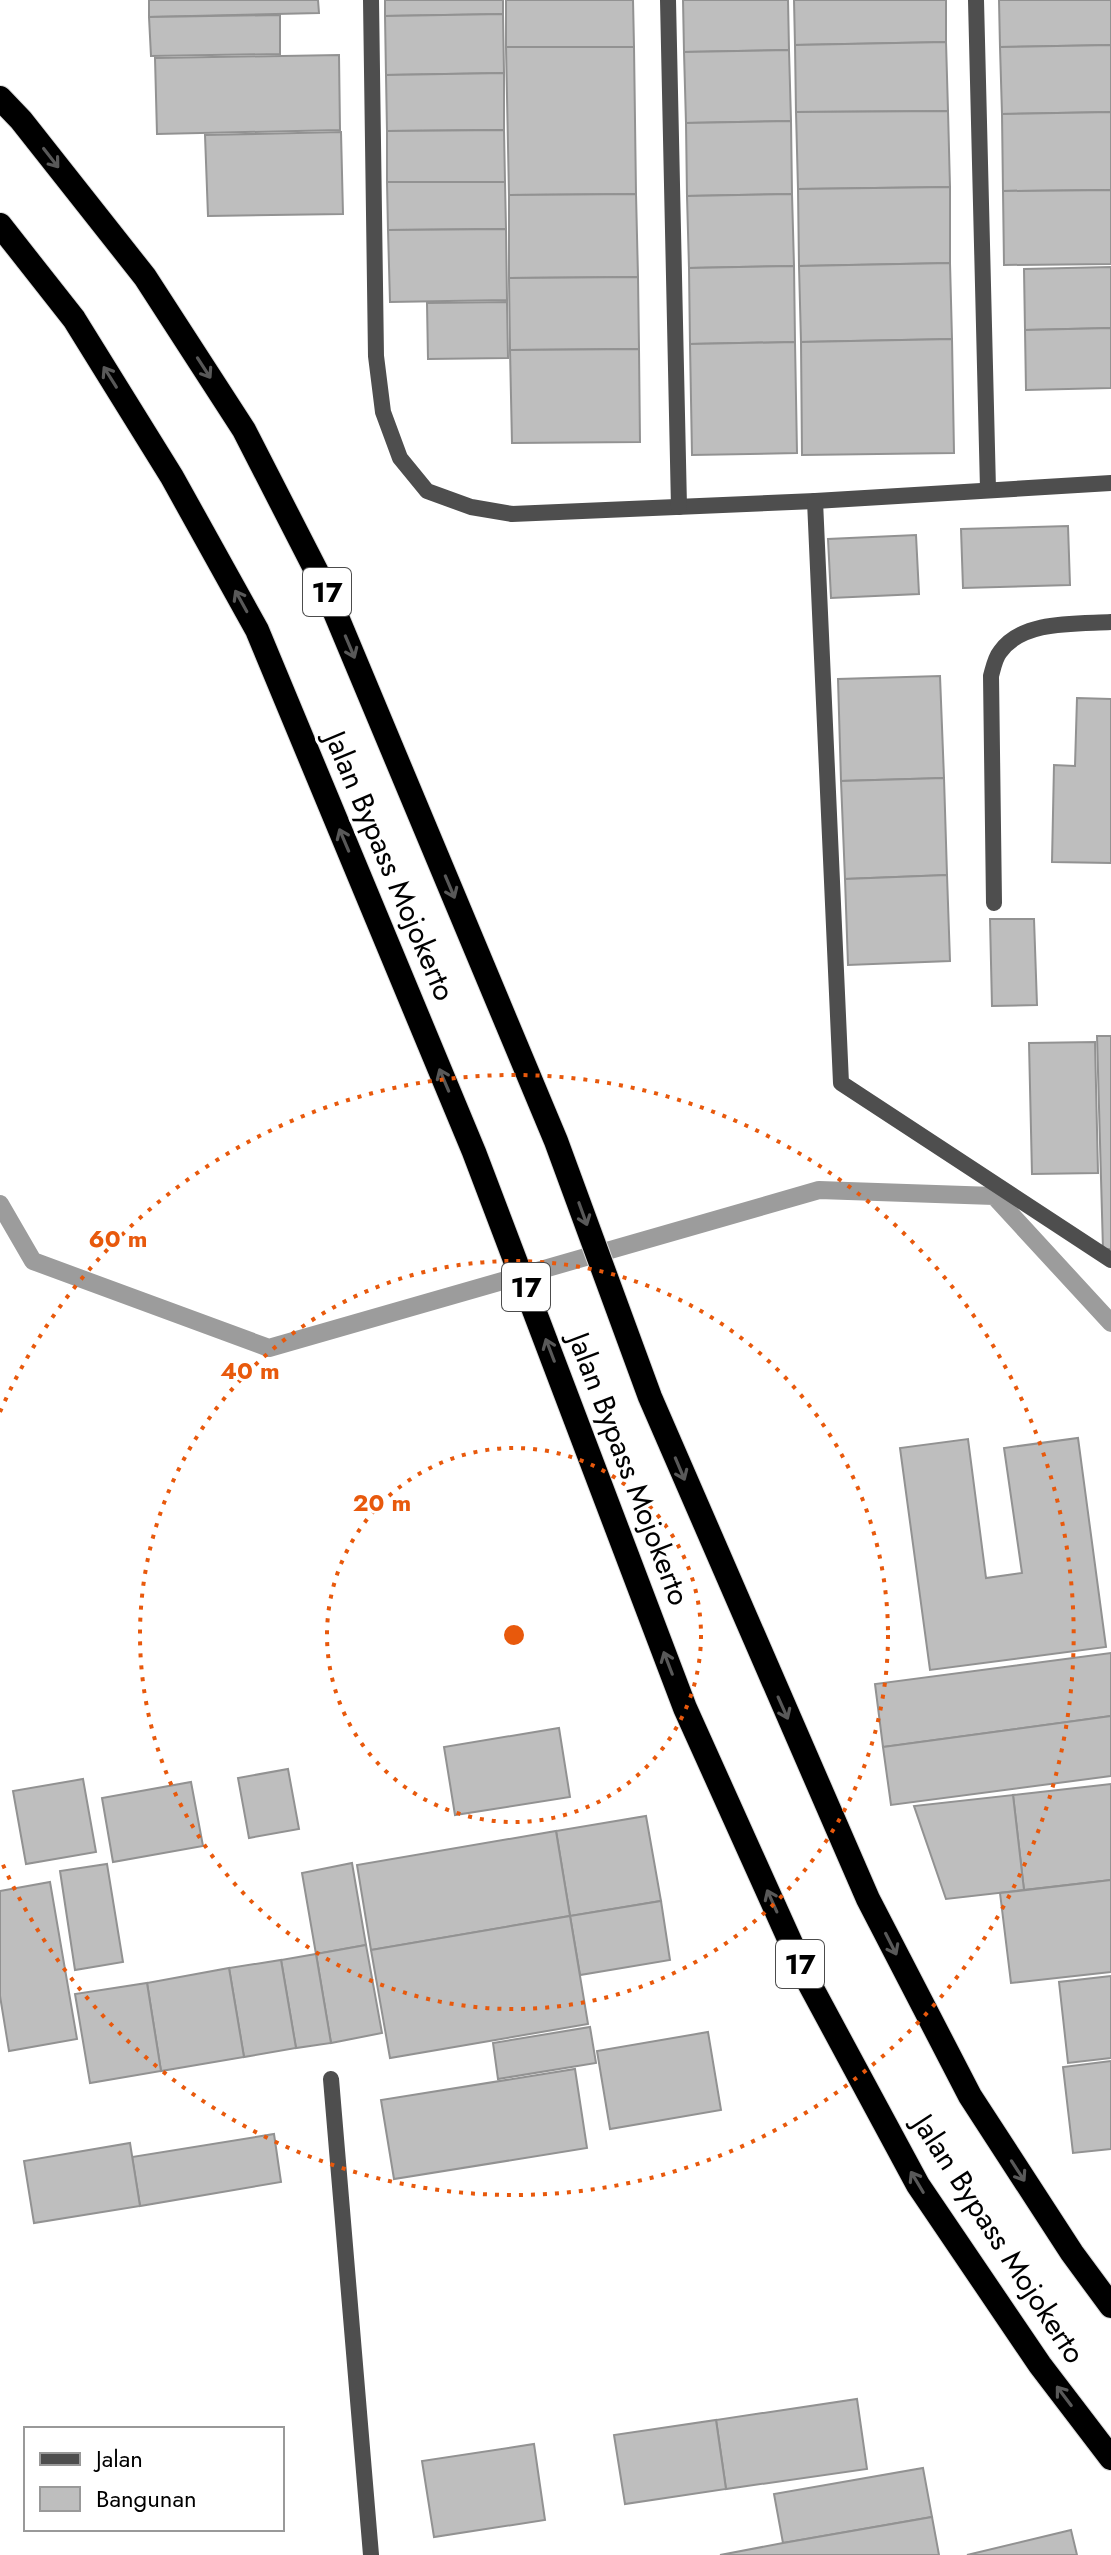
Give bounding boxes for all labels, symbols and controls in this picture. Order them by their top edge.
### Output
one-way arrow [42,147,59,168]
one-way arrow [195,356,212,378]
one-way arrow [102,366,118,389]
road number: 17 [303,568,351,616]
one-way arrow [233,590,249,613]
one-way arrow [343,634,358,659]
street label: Jalan Bypass Mojokerto [313,721,467,1007]
one-way arrow [336,828,351,853]
one-way arrow [444,874,458,899]
one-way arrow [436,1068,450,1093]
one-way arrow [577,1201,591,1226]
text: 60 m [89,1221,147,1256]
road number: 17 [502,1263,550,1311]
street label: Jalan Bypass Mojokerto [556,1322,701,1611]
one-way arrow [542,1338,556,1363]
text: 40 m [220,1353,280,1388]
one-way arrow [674,1456,689,1481]
text: 20 m [353,1485,411,1520]
centre of rings [500,1621,528,1649]
one-way arrow [660,1651,674,1676]
one-way arrow [776,1696,791,1720]
one-way arrow [764,1889,779,1913]
one-way arrow [884,1932,899,1956]
road number: 17 [776,1940,824,1988]
street label: Jalan Bypass Mojokerto [901,2102,1096,2372]
one-way arrow [1010,2159,1027,2181]
one-way arrow [909,2171,925,2194]
one-way arrow [1055,2386,1072,2407]
legend [24,2427,284,2531]
text: Jalan [93,2441,143,2476]
text: Bangunan [96,2481,197,2516]

